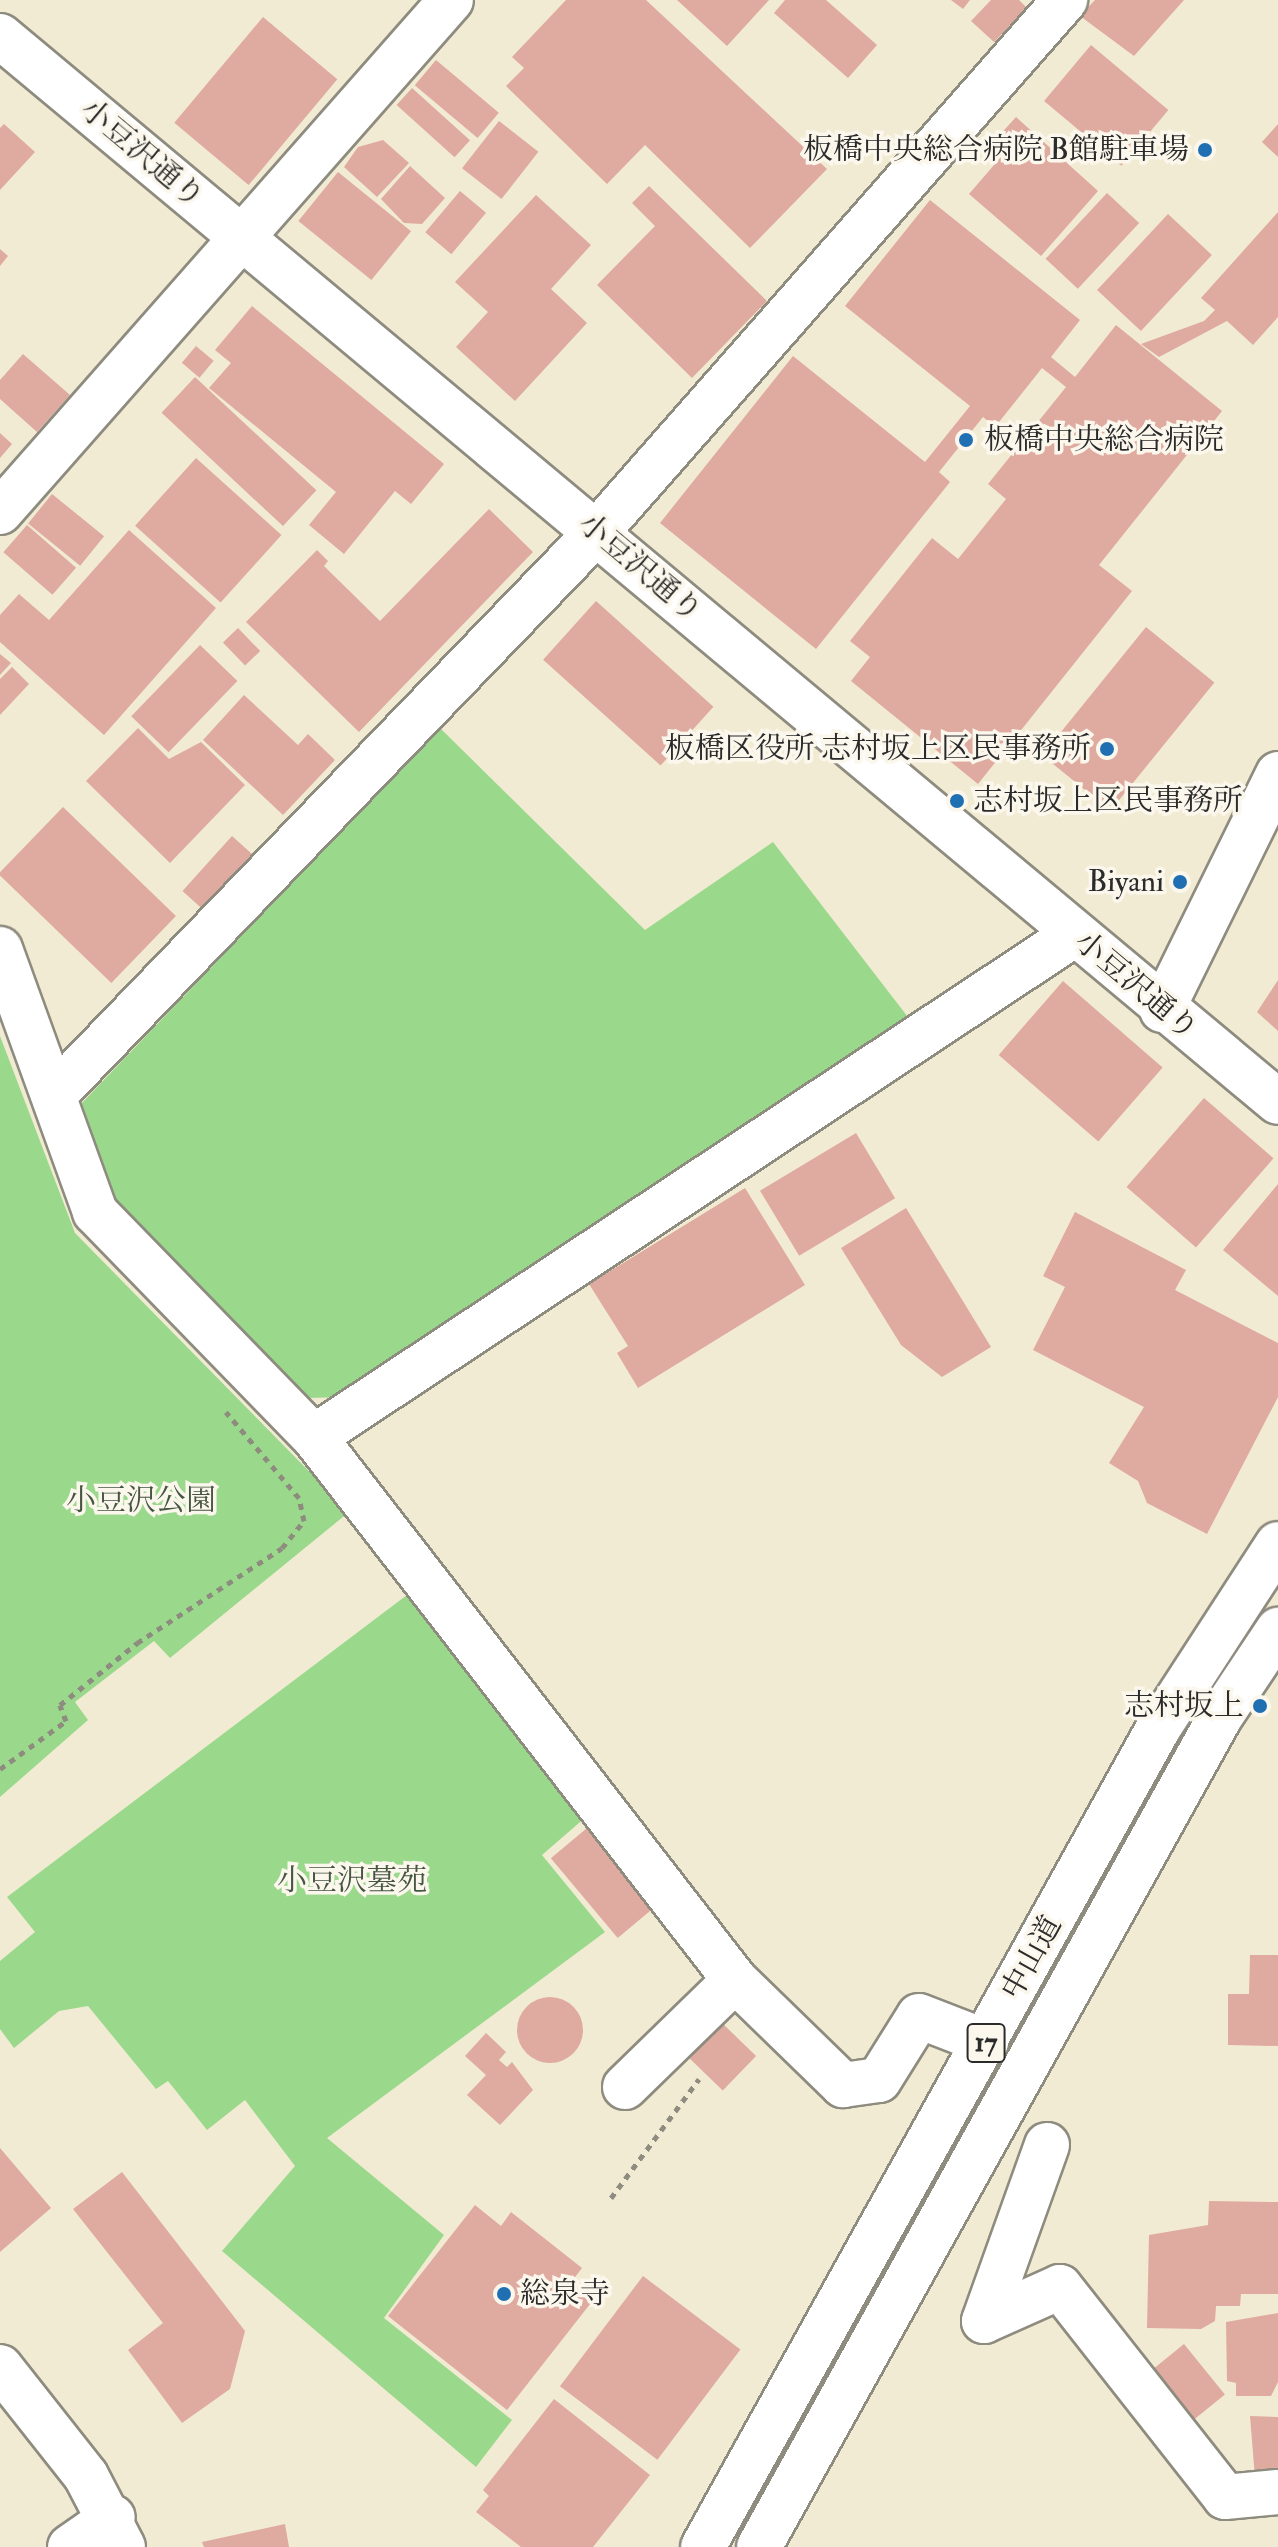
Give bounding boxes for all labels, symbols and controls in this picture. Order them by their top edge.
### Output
street label: 小豆沢通り [73,92,211,216]
place label: 板橋中央総合病院 B館駐車場 [803,132,1189,168]
marker: 板橋中央総合病院 B館駐車場 [1196,141,1214,159]
place label: 板橋中央総合病院 [984,422,1224,458]
marker: 板橋中央総合病院 [955,429,977,451]
street label: 小豆沢通り [571,506,709,630]
place label: 板橋区役所 志村坂上区民事務所 [665,731,1091,767]
marker: 板橋区役所 志村坂上区民事務所 [1098,740,1116,758]
place label: 志村坂上区民事務所 [973,783,1243,819]
marker: 志村坂上区民事務所 [948,792,966,810]
place label: Biyani [1088,864,1164,900]
marker: Biyani [1171,873,1189,891]
street label: 小豆沢通り [1067,924,1205,1048]
park label: 小豆沢公園 [66,1483,216,1519]
place label: 志村坂上 [1124,1688,1244,1724]
marker: 志村坂上 [1251,1697,1269,1715]
park label: 小豆沢墓苑 [277,1863,427,1899]
street label: 中山道 [994,1910,1070,2006]
road number: 17 [966,2019,1006,2067]
place label: 総泉寺 [520,2276,610,2312]
marker: 総泉寺 [495,2285,513,2303]

